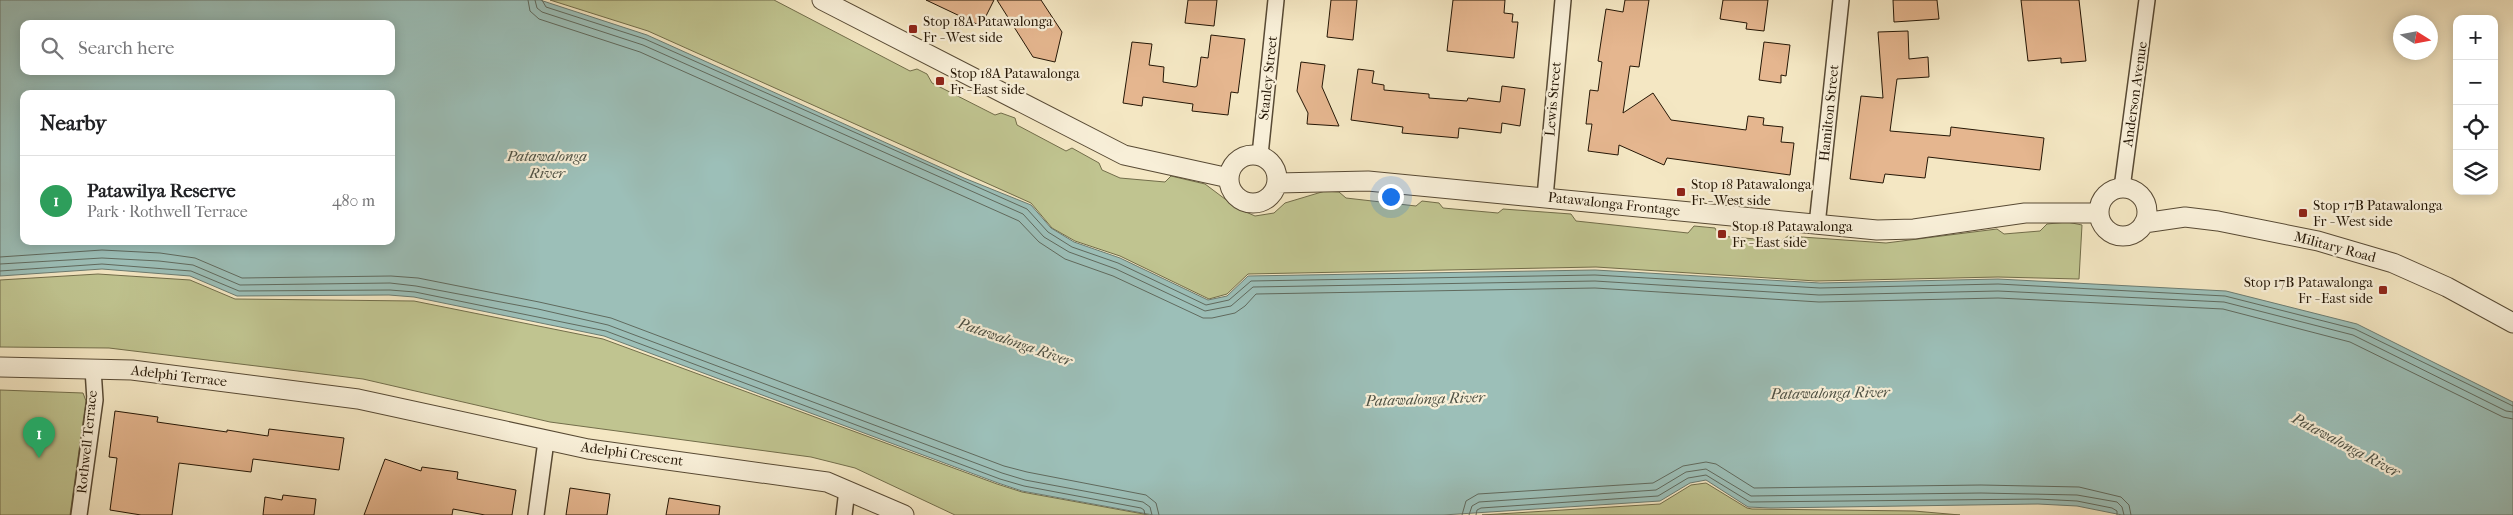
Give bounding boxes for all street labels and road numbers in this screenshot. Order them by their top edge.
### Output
street label: Stanley Street [1255,35,1281,121]
street label: Anderson Avenue [2119,40,2151,149]
street label: Lewis Street [1541,61,1565,137]
street label: Hamilton Street [1815,64,1843,162]
street label: Patawalonga Frontage [1547,189,1681,219]
street label: Military Road [2292,228,2378,266]
street label: Adelphi Terrace [129,362,228,390]
street label: Rothwell Terrace [73,389,101,495]
street label: Adelphi Crescent [579,438,684,470]

